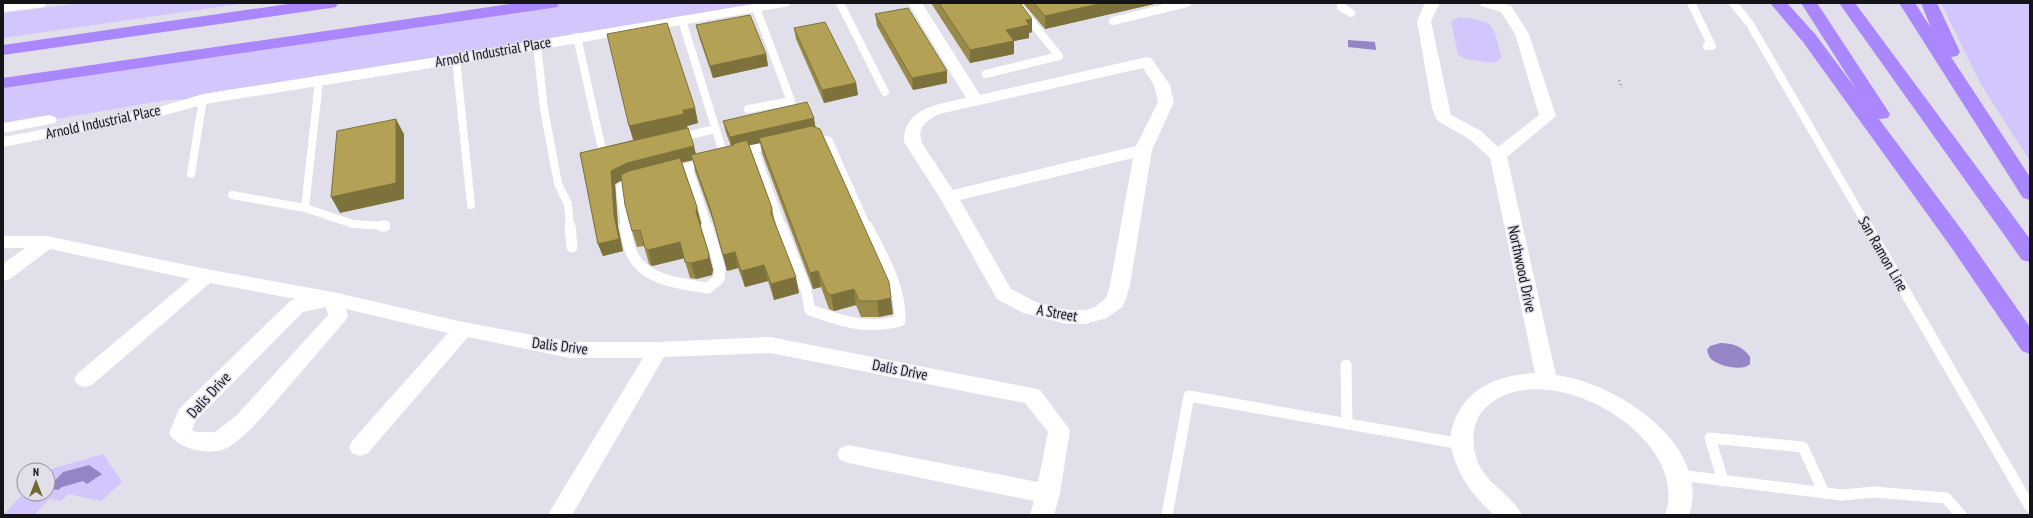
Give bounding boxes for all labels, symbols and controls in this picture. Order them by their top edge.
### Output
street label: Arnold Industrial Place [433,32,552,71]
street label: Arnold Industrial Place [44,100,162,143]
street label: San Ramon Line [1854,213,1913,295]
street label: Northwood Drive [1504,224,1541,314]
street label: A Street [1035,300,1079,325]
street label: Dalis Drive [531,333,589,358]
street label: Dalis Drive [871,355,929,384]
street label: Dalis Drive [183,368,235,422]
north arrow [16,462,56,502]
text: N [33,465,39,479]

